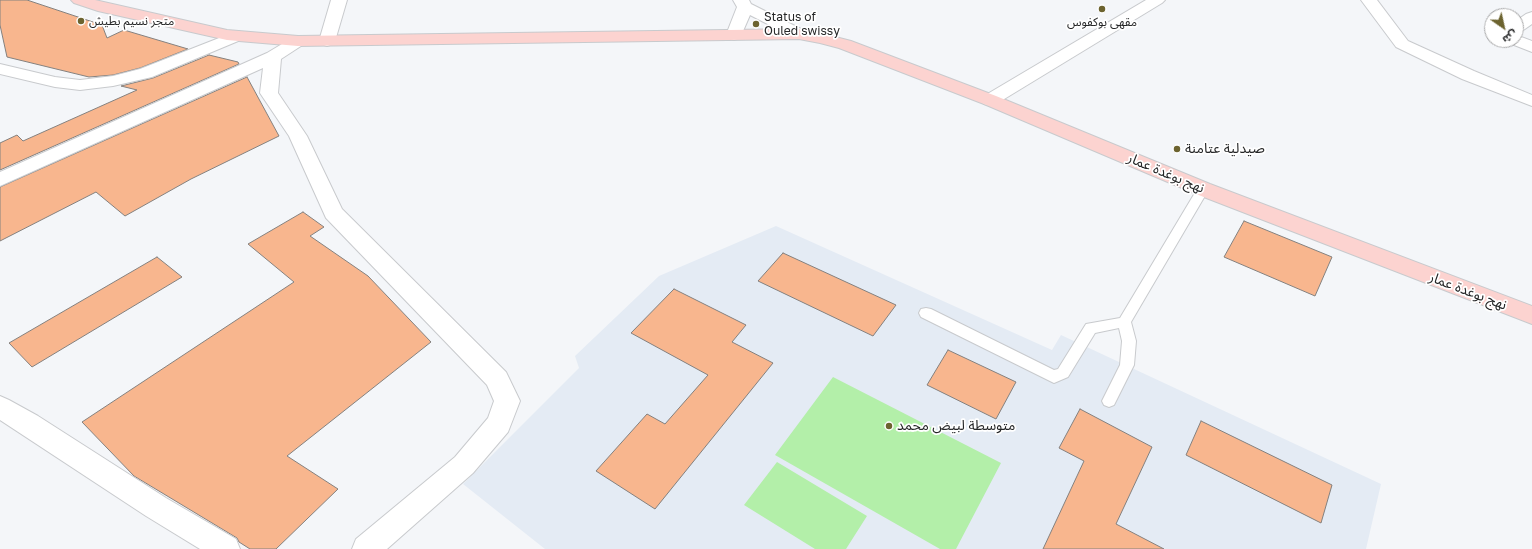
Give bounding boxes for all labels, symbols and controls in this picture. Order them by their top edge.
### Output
marker: مقهى بوكفوس [1097,4,1107,14]
north arrow [1484,8,1524,48]
place label: Status of Ouled swissy [764,10,840,38]
place label: متجر نسيم بطيش [89,14,174,28]
place label: مقهى بوكفوس [1067,15,1137,29]
marker: متجر نسيم بطيش [76,16,86,26]
marker: Status of Ouled swissy [751,19,761,29]
text: ش [1501,28,1520,47]
place label: صيدلية عتامنة [1185,141,1265,157]
marker: صيدلية عتامنة [1172,144,1182,154]
street label: نهج بوغدة عمار [1125,149,1207,197]
street label: نهج بوغدة عمار [1427,268,1509,314]
place label: متوسطة لبيض محمد [897,418,1015,434]
marker: متوسطة لبيض محمد [884,421,894,431]

